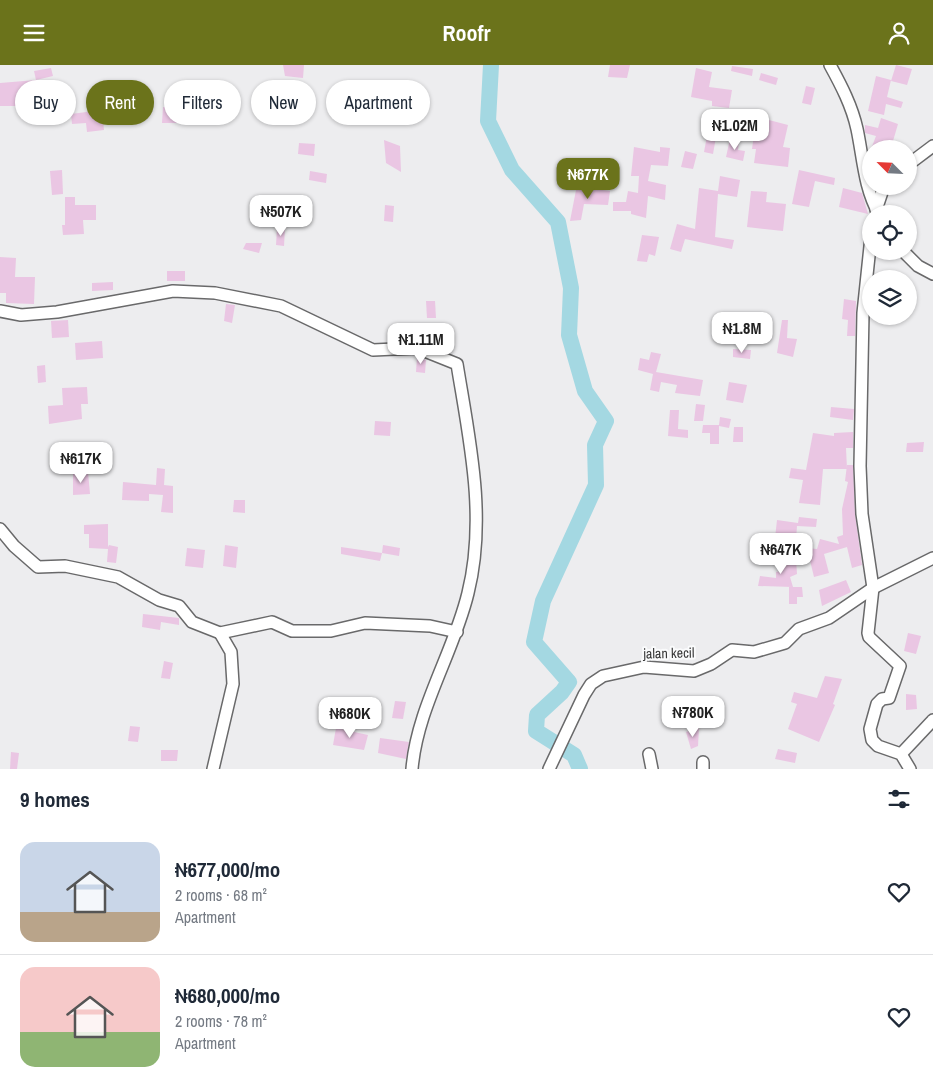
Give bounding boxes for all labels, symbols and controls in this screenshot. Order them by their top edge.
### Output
text: Roofr [442,18,491,48]
icon: menu [20,19,48,47]
icon: person [885,19,913,47]
chip: Buy [15,80,76,125]
chip: Rent [86,80,154,125]
chip: Filters [164,80,241,125]
chip: New [251,80,316,125]
chip: Apartment [326,80,430,125]
pin: ₦1.02M [694,109,776,151]
text: ₦1.02M [712,114,758,136]
north arrow [862,140,918,195]
map controls [862,140,917,325]
pin: ₦677K [553,157,623,200]
text: ₦677K [568,163,608,185]
pin: ₦507K [246,195,316,237]
text: ₦507K [261,200,301,222]
button: locate [862,205,917,260]
button: layers [862,270,917,325]
pin: ₦1.8M [707,311,777,354]
text: ₦1.8M [723,317,761,339]
pin: ₦1.11M [380,323,462,365]
text: ₦1.11M [398,328,444,350]
pin: ₦617K [46,441,116,484]
text: ₦617K [61,447,101,469]
pin: ₦647K [746,533,816,575]
text: ₦647K [761,538,801,560]
street label: jalan kecil [642,644,695,662]
pin: ₦780K [658,695,728,738]
pin: ₦680K [315,697,385,739]
text: ₦780K [673,701,713,723]
text: ₦680K [330,702,370,724]
text: 9 homes [20,785,90,814]
icon: filters [885,785,913,813]
text: ₦677,000/mo [175,855,280,884]
icon: home [60,862,120,922]
icon: heart [885,878,913,906]
text: 2 rooms · 68 m² [175,884,267,906]
text: Apartment [175,906,236,928]
text: ₦680,000/mo [175,981,280,1010]
icon: home [60,987,120,1047]
icon: heart [885,1003,913,1031]
text: 2 rooms · 78 m² [175,1010,267,1032]
text: Apartment [175,1032,236,1054]

